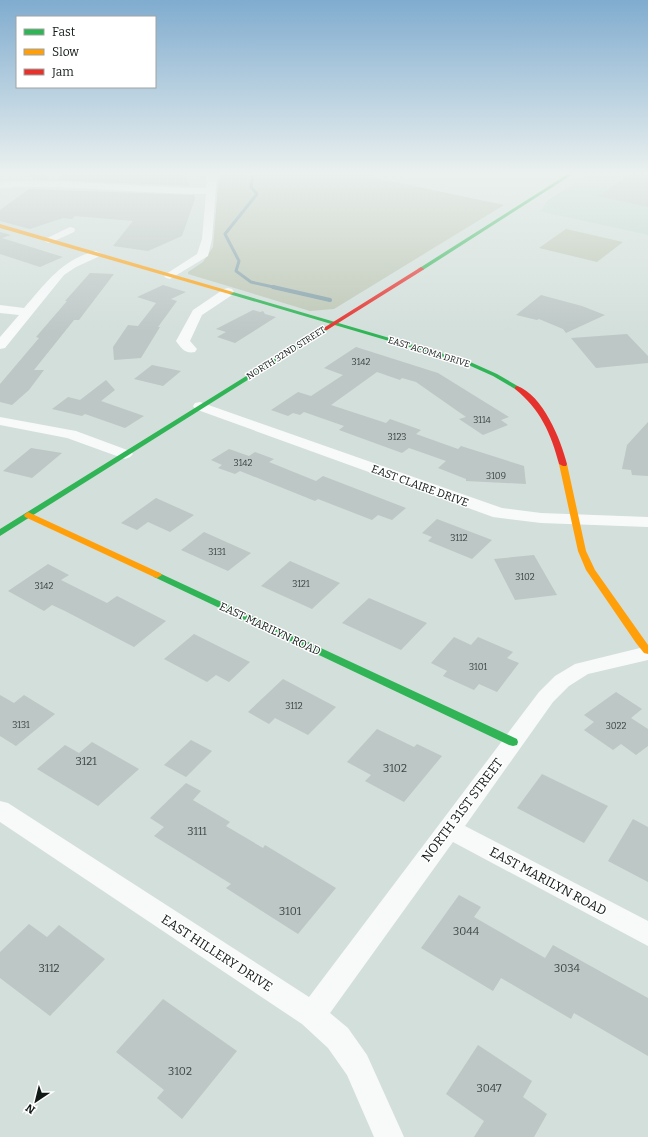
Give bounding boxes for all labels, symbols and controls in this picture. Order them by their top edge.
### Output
legend [16,16,156,88]
text: Fast [52,25,76,39]
text: Slow [52,45,79,59]
text: Jam [51,65,74,79]
street label: NORTH 32ND STREET [245,324,328,381]
street label: EAST ACOMA DRIVE [387,335,471,369]
house number: 3142 [352,357,371,367]
house number: 3114 [473,415,492,425]
house number: 3123 [388,432,406,442]
house number: 3142 [234,458,253,468]
street label: EAST CLAIRE DRIVE [370,462,471,510]
house number: 3109 [486,471,506,481]
house number: 3112 [450,533,468,543]
house number: 3131 [208,547,226,557]
house number: 3102 [515,572,535,582]
house number: 3121 [292,579,310,589]
house number: 3142 [35,581,54,591]
street label: EAST MARILYN ROAD [217,600,323,658]
house number: 3101 [469,662,487,672]
house number: 3112 [285,701,303,711]
house number: 3131 [12,720,30,730]
house number: 3022 [606,721,626,731]
house number: 3121 [75,755,97,768]
street label: NORTH 31ST STREET [418,755,506,865]
house number: 3102 [383,762,407,775]
house number: 3111 [187,825,207,838]
street label: EAST MARILYN ROAD [487,844,609,918]
house number: 3101 [279,905,302,918]
street label: EAST HILLERY DRIVE [159,911,275,995]
house number: 3044 [453,925,480,938]
house number: 3112 [38,962,60,975]
house number: 3034 [554,962,581,975]
house number: 3102 [168,1065,192,1078]
north arrow [16,1081,56,1121]
house number: 3047 [476,1082,502,1095]
text: N [23,1101,38,1117]

